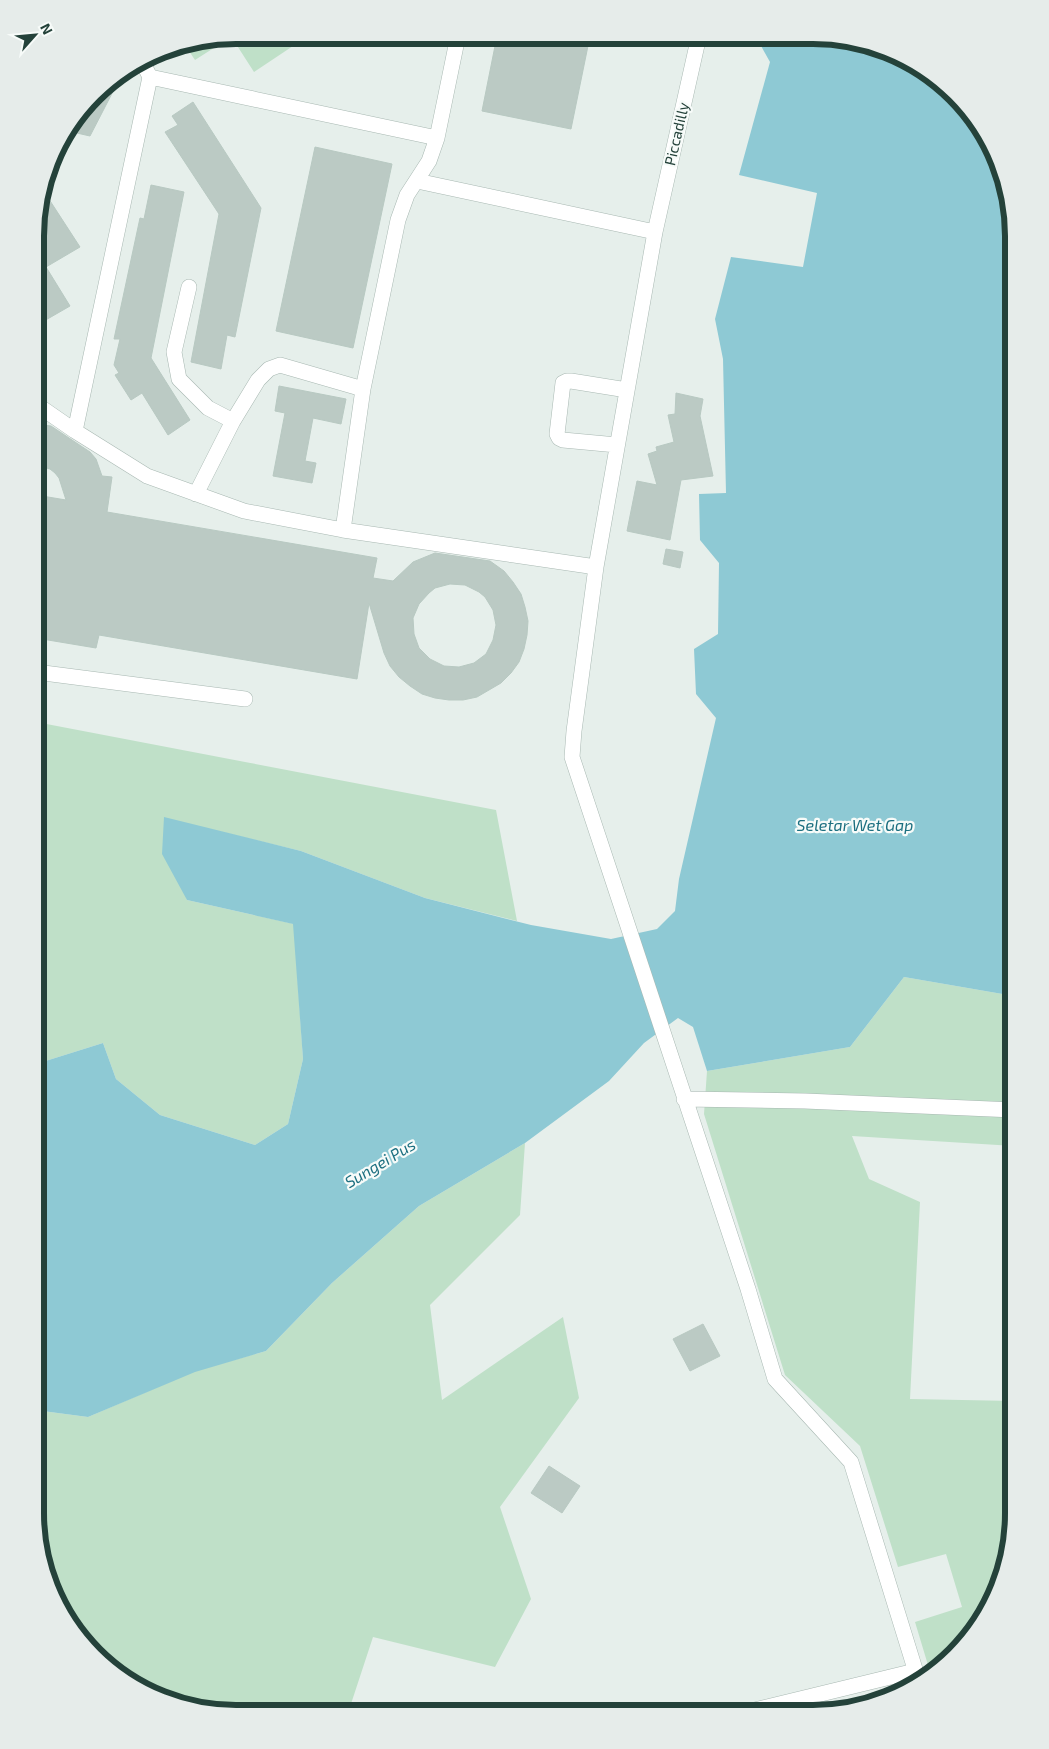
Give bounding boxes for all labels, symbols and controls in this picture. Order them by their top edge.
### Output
north arrow [10,10,60,60]
text: N [37,21,57,37]
street label: Piccadilly [660,100,692,167]
water label: Seletar Wet Gap [797,815,913,834]
water label: Sungei Pus [341,1134,419,1191]

